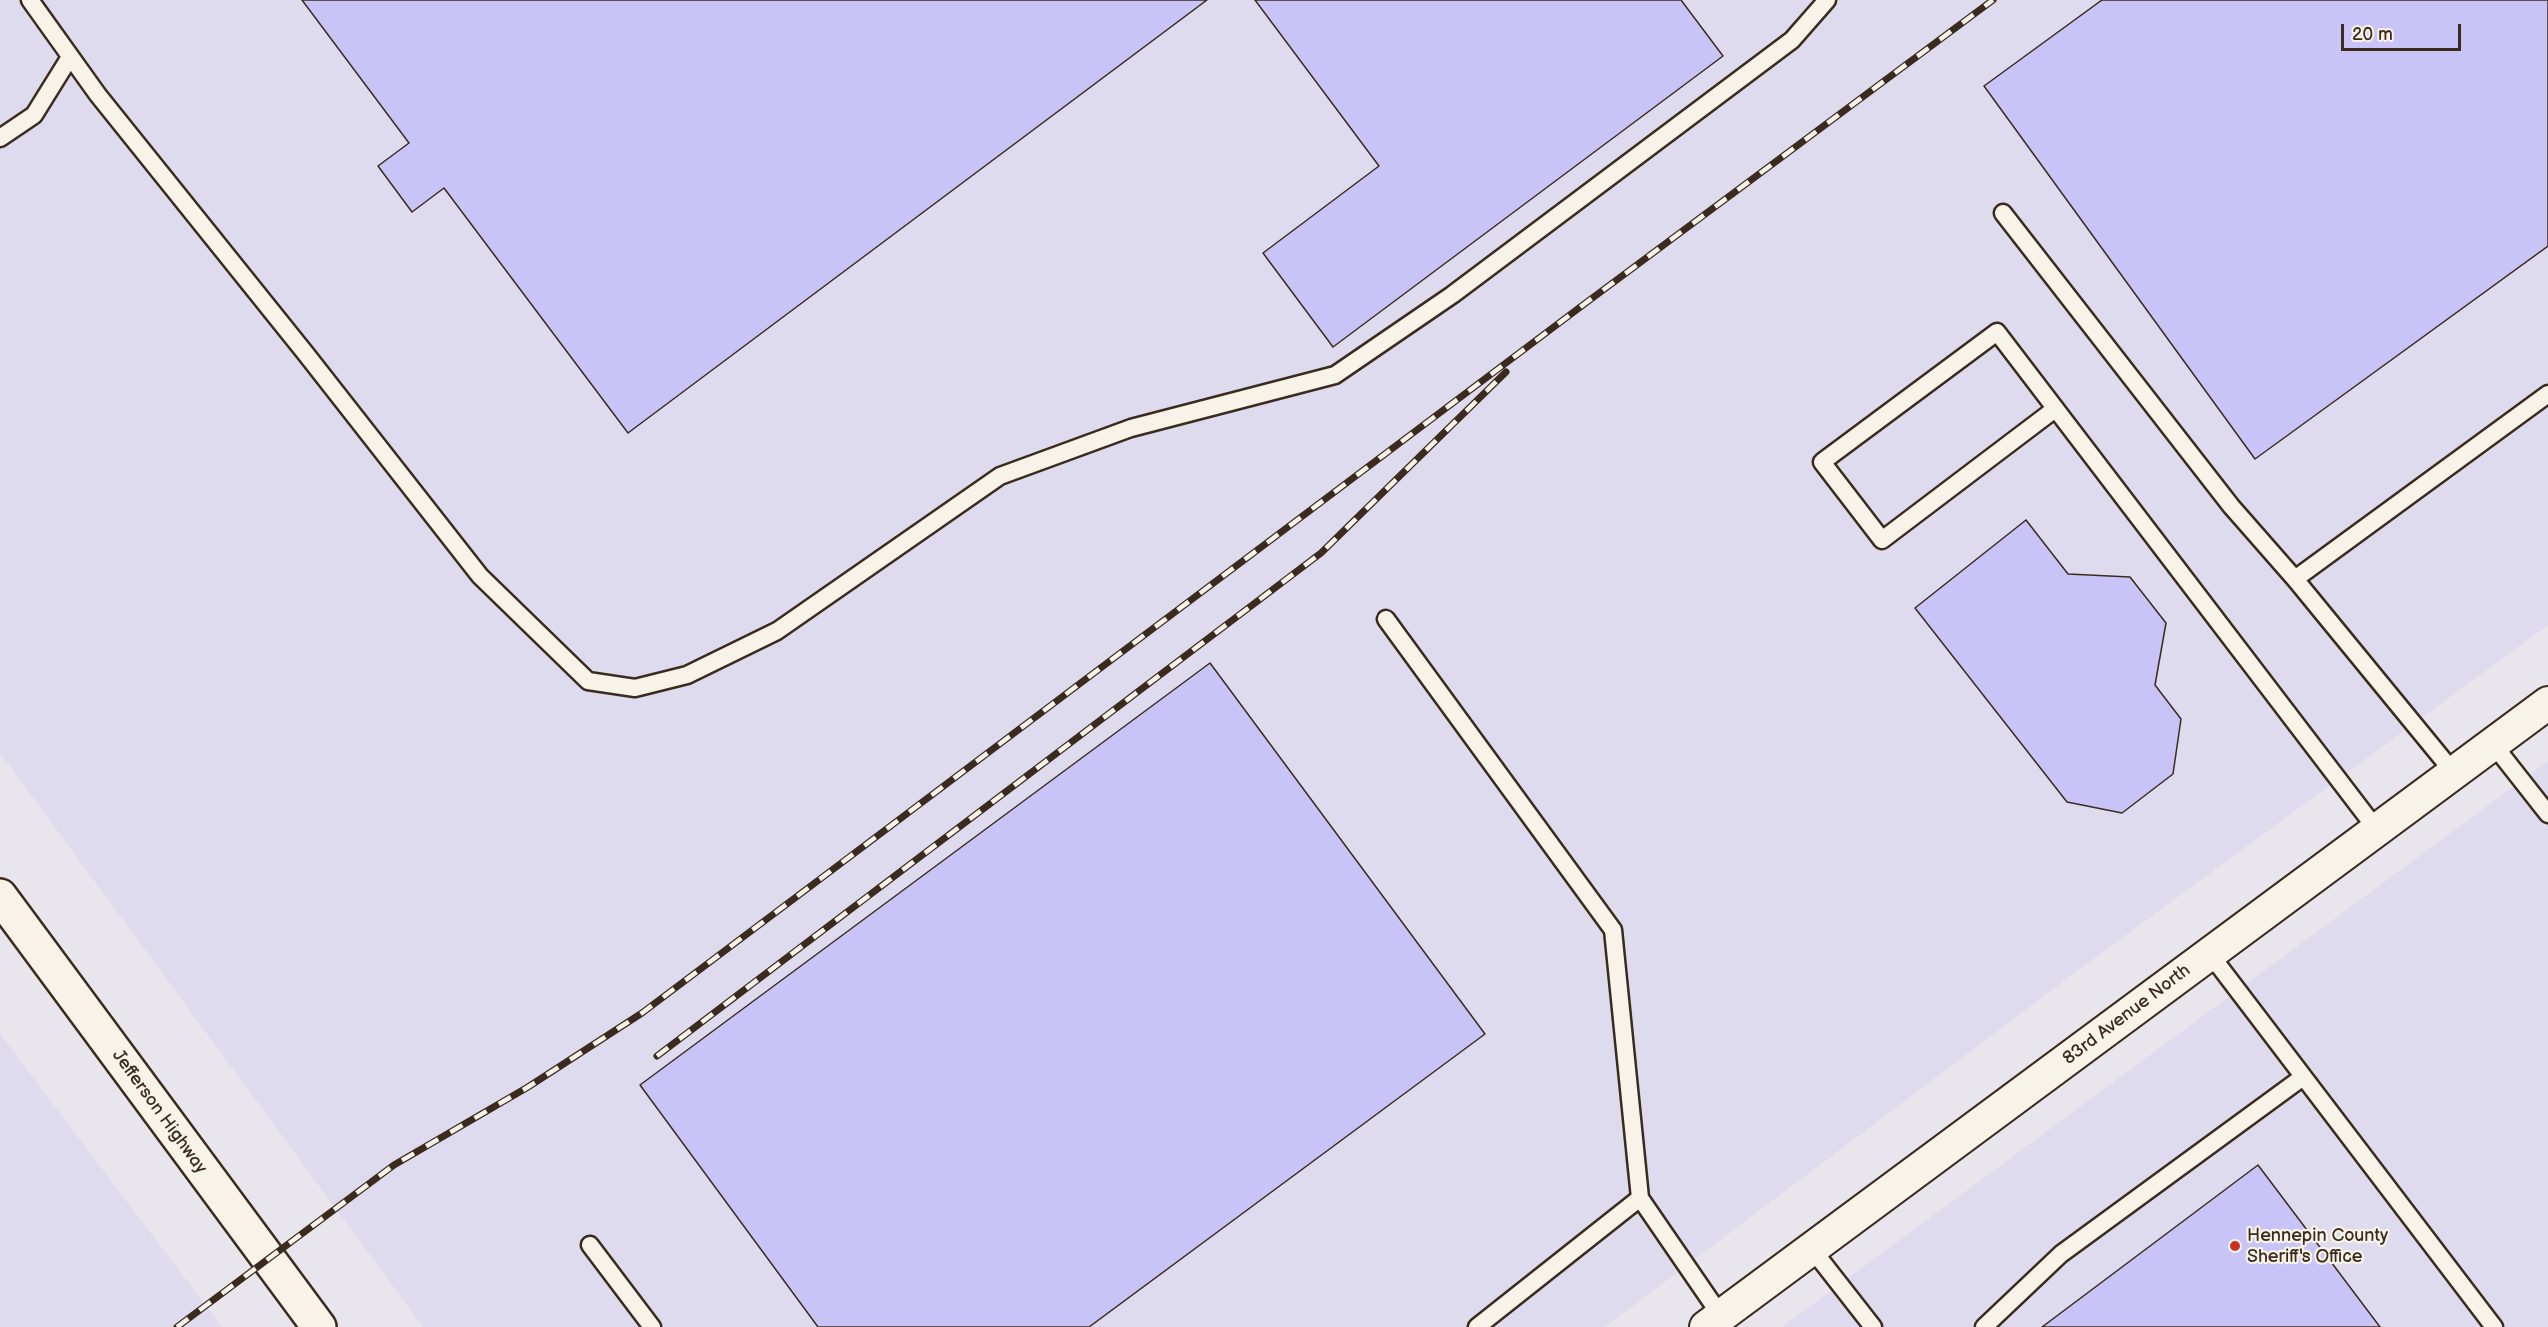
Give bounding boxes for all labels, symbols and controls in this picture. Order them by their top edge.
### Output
scale bar [2344,12,2464,50]
text: 20 m [2352,24,2393,45]
street label: 83rd Avenue North [2059,960,2195,1070]
street label: Jefferson Highway [107,1046,211,1178]
place label: Hennepin County Sheriff's Office [2247,1225,2388,1268]
marker: Hennepin County Sheriff's Office [2228,1239,2242,1253]

